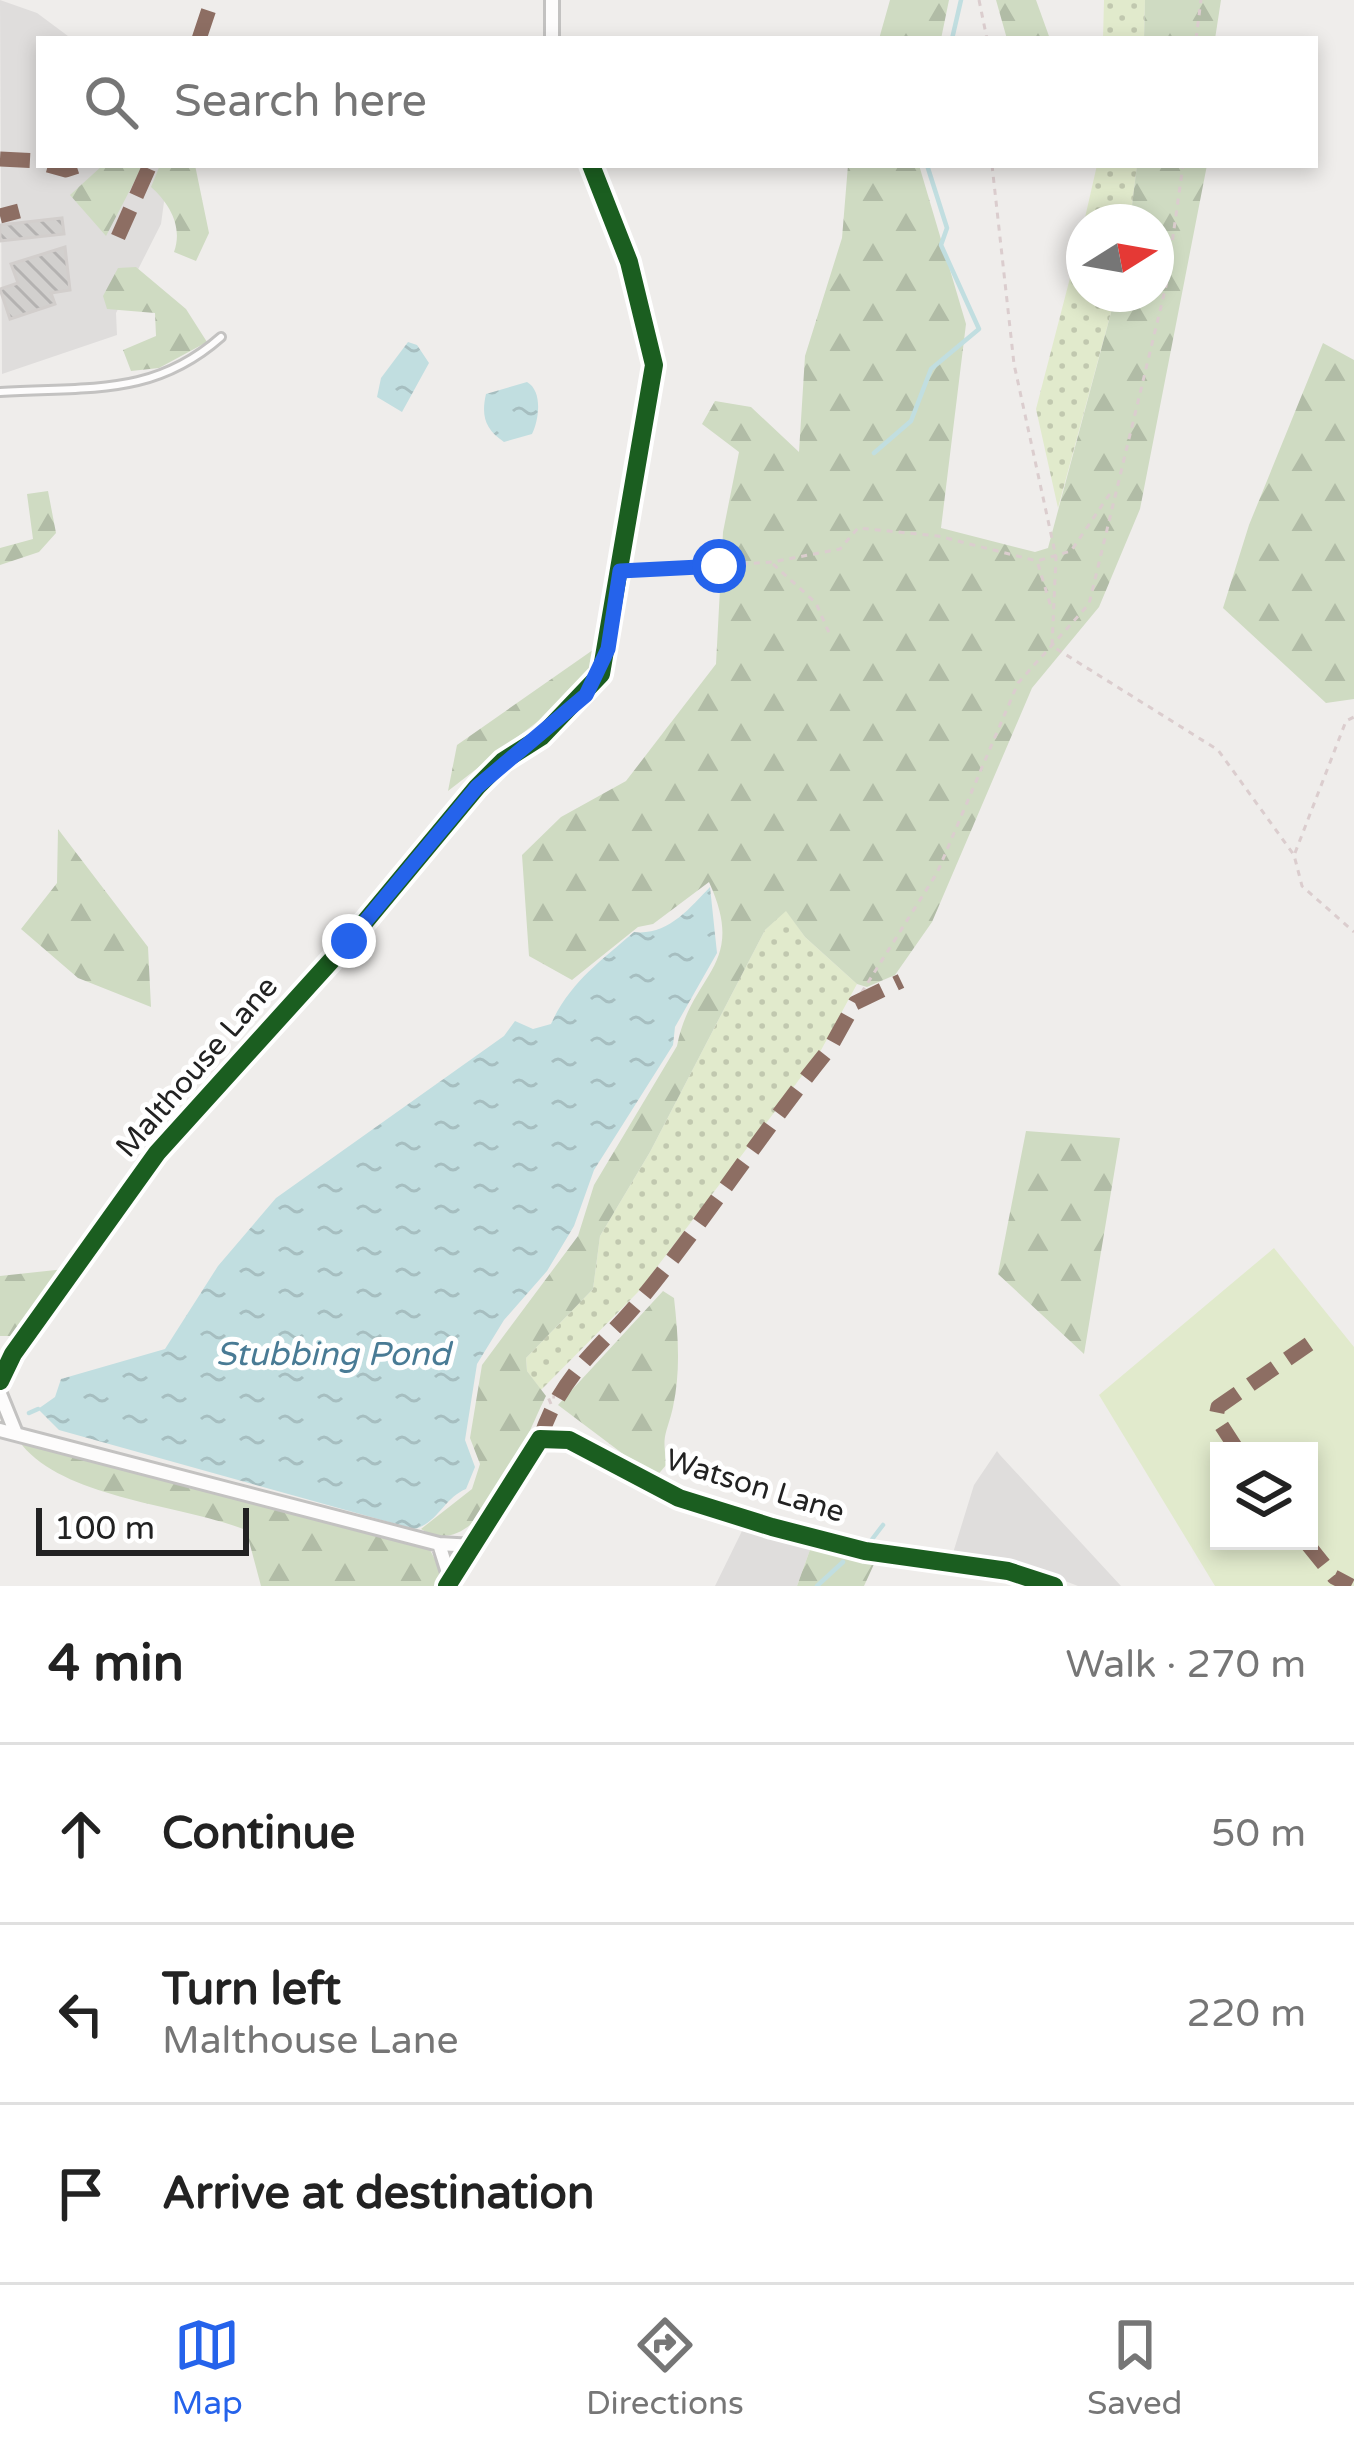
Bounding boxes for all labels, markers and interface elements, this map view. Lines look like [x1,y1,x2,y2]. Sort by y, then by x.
search box [36,36,1318,168]
icon: search [78,69,144,135]
text: Search here [174,75,427,129]
north arrow [1066,204,1174,312]
route start [692,539,746,593]
route end [322,914,376,968]
street label: Malthouse Lane [108,969,286,1165]
water label: Stubbing Pond [216,1335,454,1374]
street label: Watson Lane [661,1441,849,1531]
map controls [1210,1442,1318,1550]
button: layers [1210,1442,1318,1550]
scale bar [36,1502,249,1555]
text: 100 m [54,1509,155,1548]
text: 4 min [48,1633,184,1695]
text: Walk · 270 m [1065,1641,1306,1688]
icon: ahead [48,1801,114,1867]
text: Continue [162,1807,355,1861]
text: 50 m [1211,1810,1306,1857]
text: Turn left [162,1963,341,2017]
icon: left [48,1981,114,2047]
text: 220 m [1187,1990,1306,2037]
text: Malthouse Lane [162,2017,459,2064]
icon: arrive [48,2161,114,2227]
text: Arrive at destination [162,2167,594,2221]
tab: Map [172,2312,243,2423]
tab: Directions [586,2312,744,2423]
tab: Saved [1087,2312,1182,2423]

